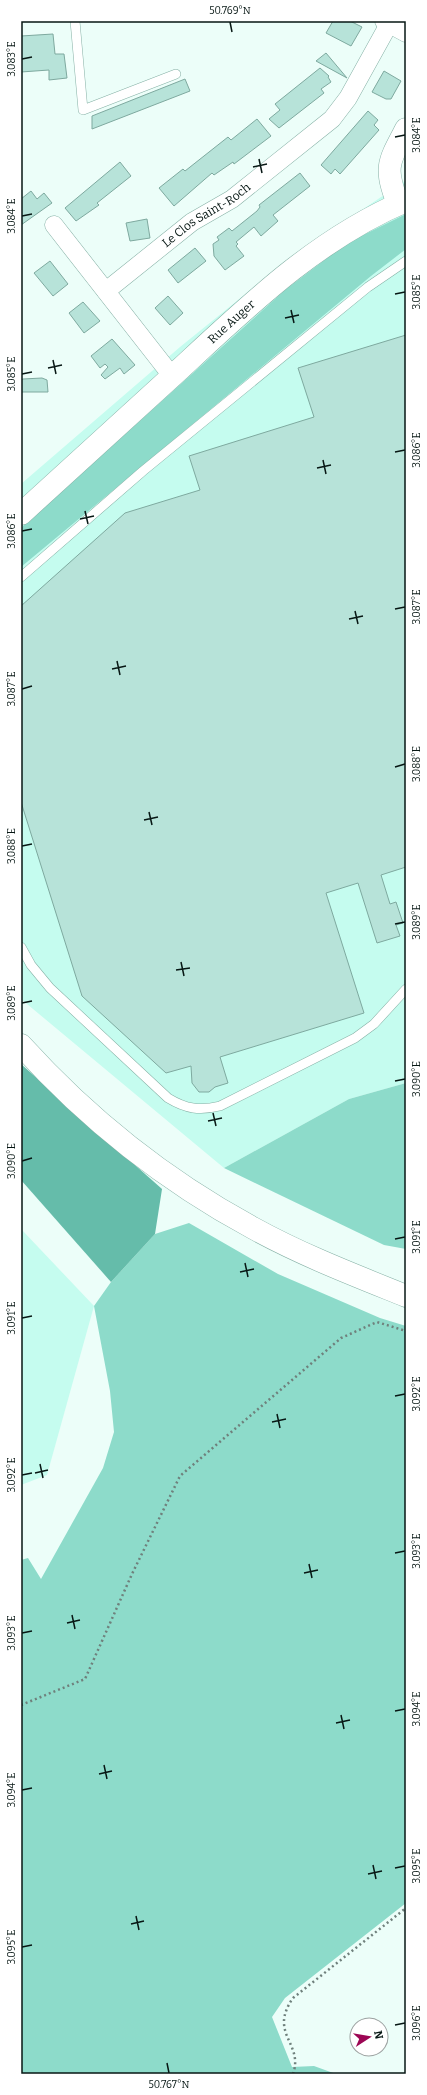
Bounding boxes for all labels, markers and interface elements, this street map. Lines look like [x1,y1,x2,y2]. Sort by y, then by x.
text: 50.769°N [209,5,251,17]
text: 3.083°E [6,41,18,77]
text: 3.084°E [411,117,423,153]
street label: Le Clos Saint-Roch [159,180,254,250]
text: 3.084°E [6,198,18,234]
text: 3.085°E [411,274,423,310]
street label: Rue Auger [205,297,258,346]
text: 3.085°E [6,356,18,392]
text: 3.086°E [411,432,423,468]
text: 3.086°E [6,513,18,549]
text: 3.087°E [411,589,423,625]
text: 3.087°E [6,671,18,707]
text: 3.088°E [411,746,423,782]
text: 3.088°E [6,828,18,864]
text: 3.089°E [411,904,423,940]
text: 3.089°E [6,985,18,1021]
text: 3.090°E [411,1061,423,1097]
text: 3.090°E [6,1143,18,1179]
text: 3.091°E [411,1220,423,1254]
text: 3.091°E [6,1301,18,1335]
text: 3.092°E [411,1376,423,1412]
text: 3.092°E [6,1457,18,1493]
text: 3.093°E [411,1533,423,1569]
text: 3.093°E [6,1615,18,1651]
text: 3.094°E [411,1691,423,1727]
text: 3.094°E [6,1772,18,1808]
text: 3.095°E [411,1849,423,1883]
text: 3.095°E [6,1930,18,1964]
text: 3.096°E [411,2005,423,2041]
north arrow [349,2017,389,2057]
text: N [371,2030,386,2041]
text: 50.767°N [148,2079,190,2091]

